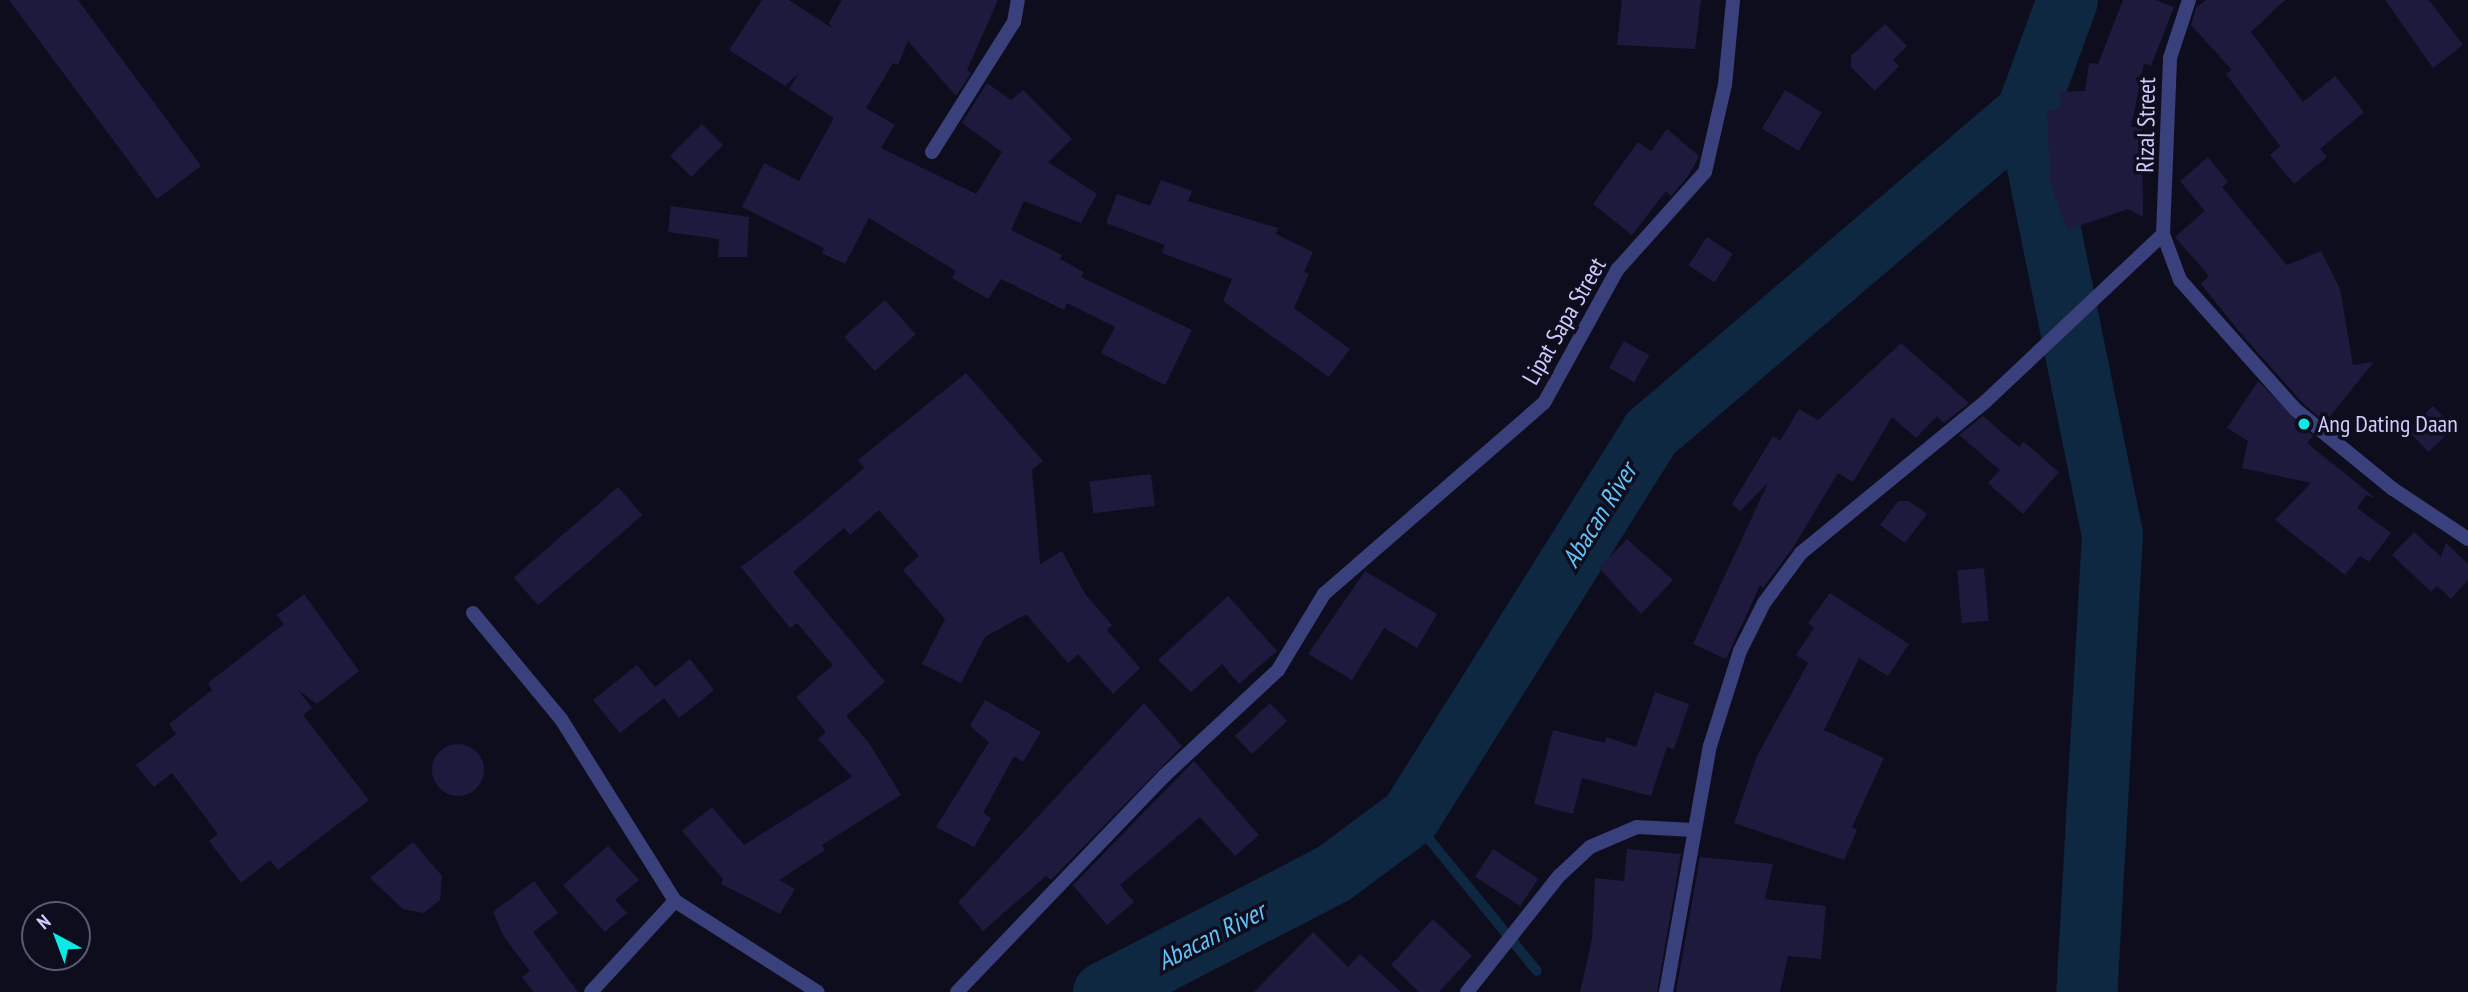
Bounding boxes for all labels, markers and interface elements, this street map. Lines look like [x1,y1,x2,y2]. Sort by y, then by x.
street label: Rizal Street [2131,77,2161,173]
street label: Lipat Sapa Street [1516,252,1612,390]
place label: Ang Dating Daan [2318,410,2458,438]
marker: Ang Dating Daan [2296,416,2312,432]
water label: Abacan River [1555,457,1643,573]
water label: Abacan River [1152,896,1270,976]
north arrow [21,901,91,971]
text: N [32,909,55,934]

